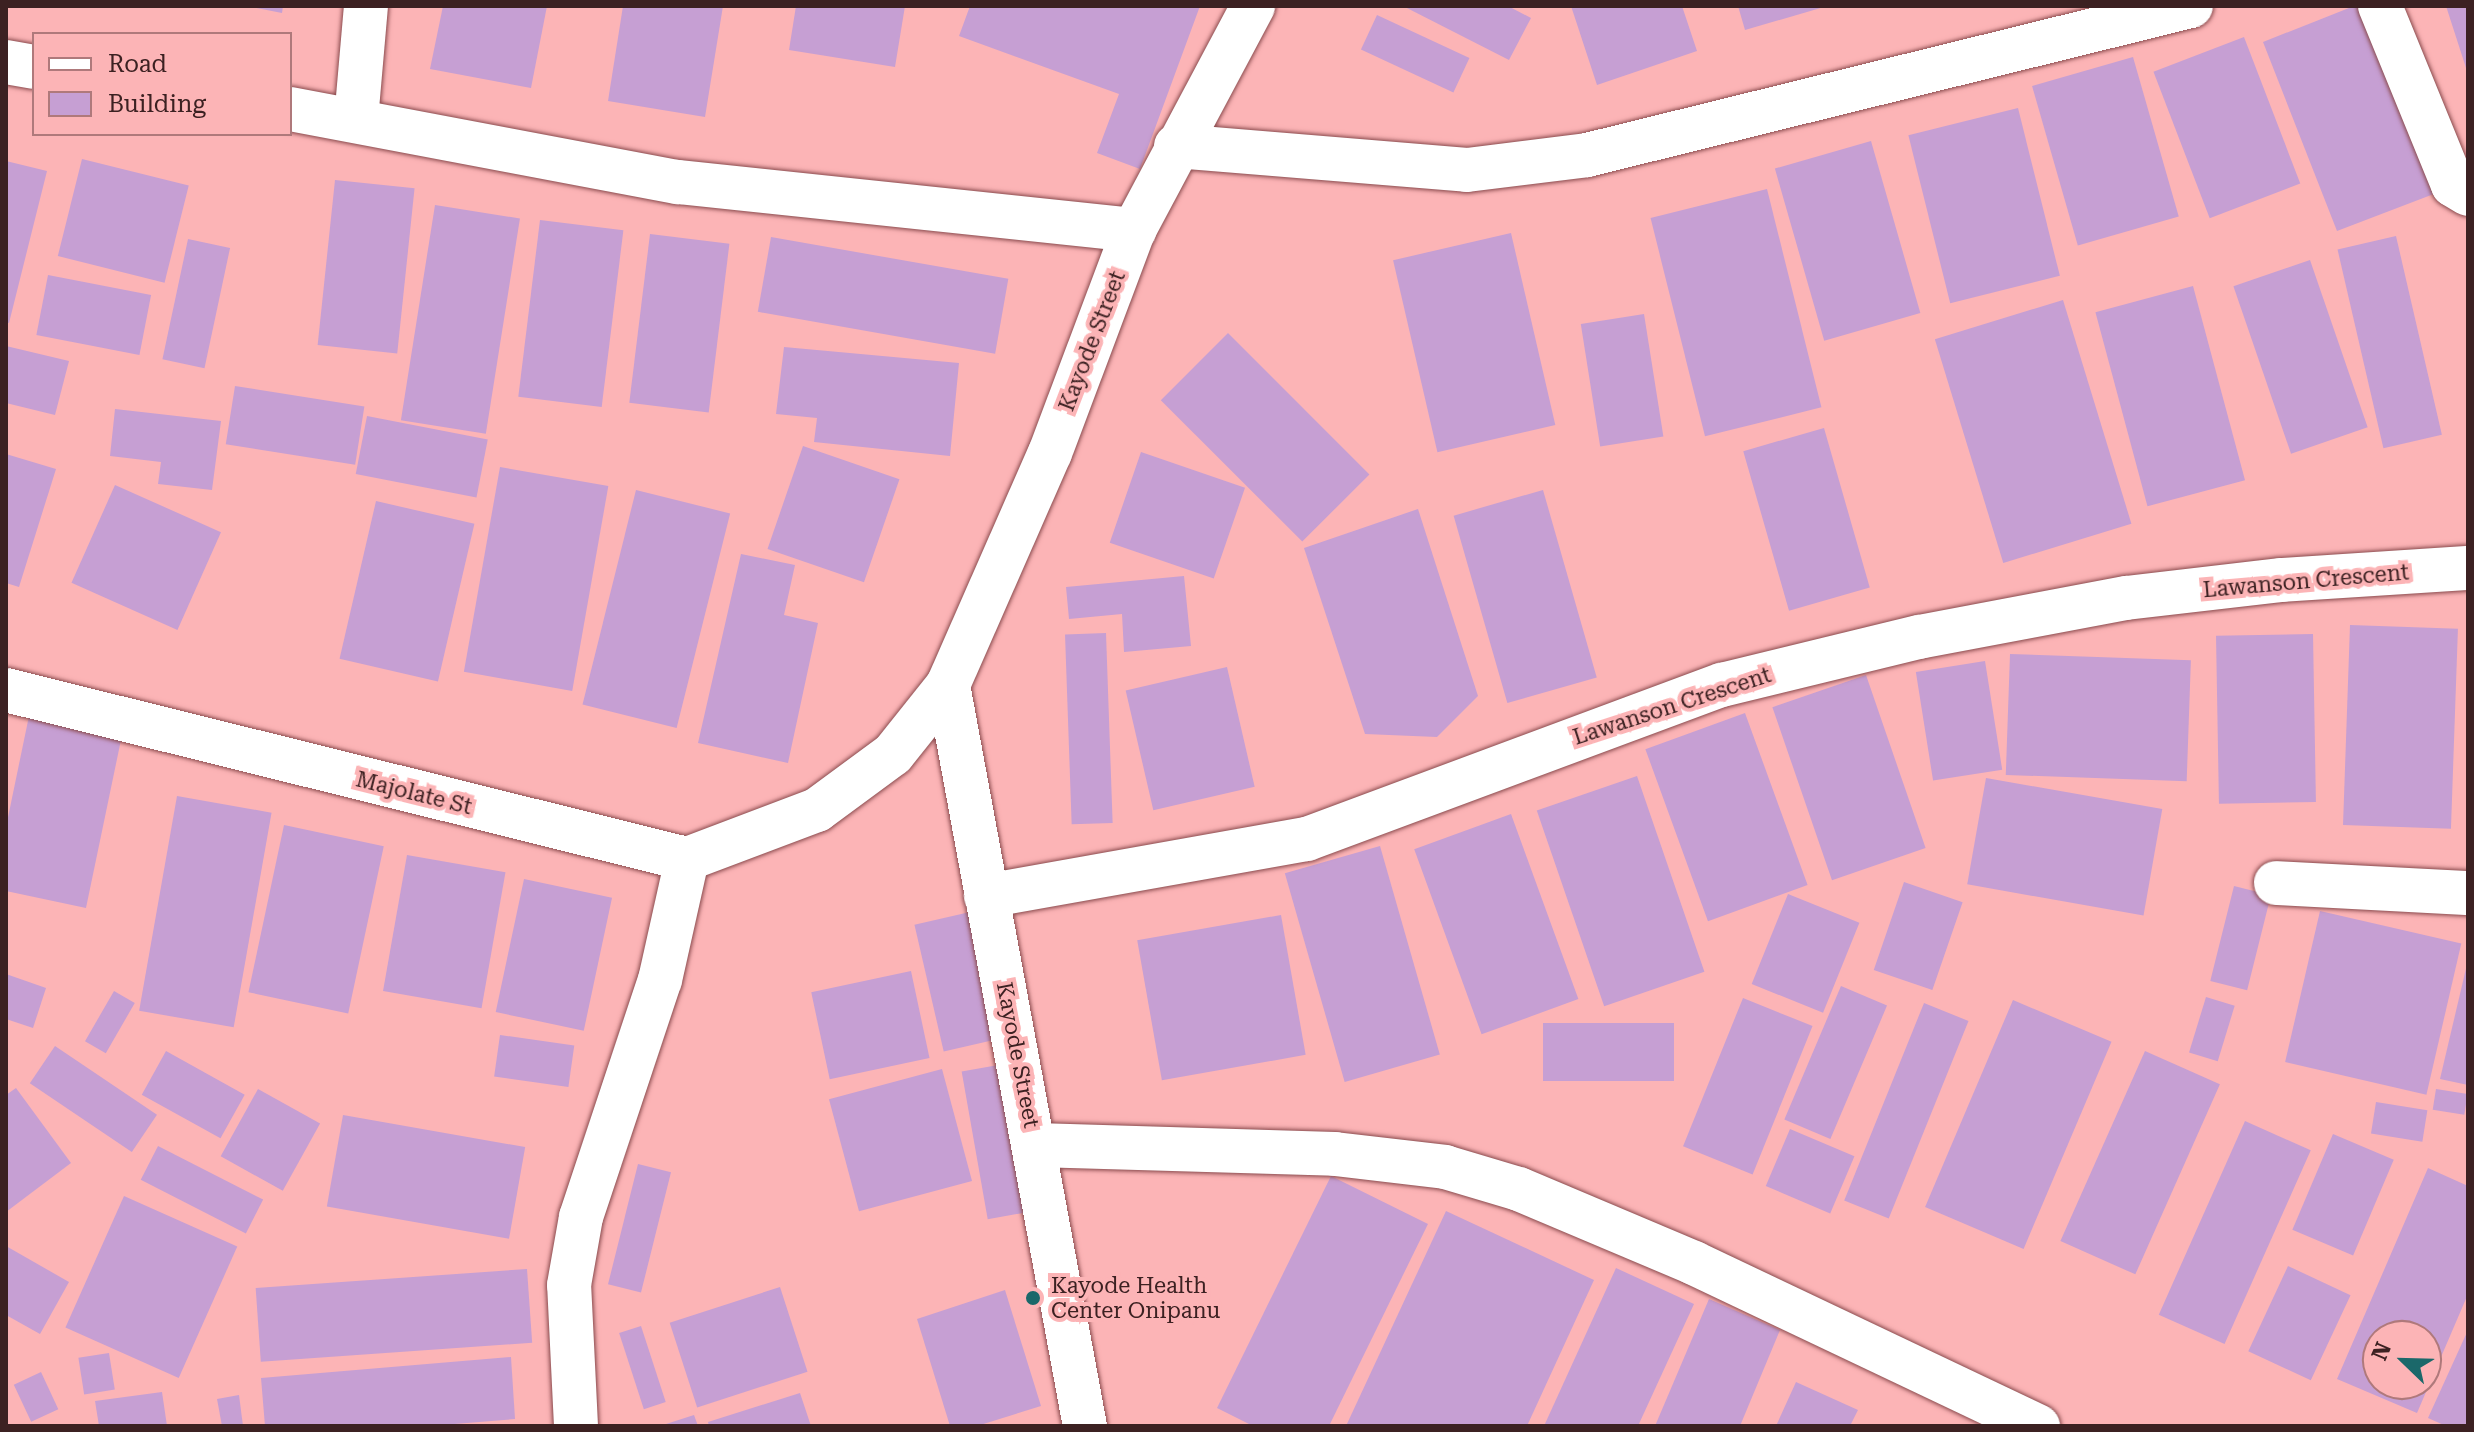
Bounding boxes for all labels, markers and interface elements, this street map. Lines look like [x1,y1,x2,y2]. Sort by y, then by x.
legend [32,32,292,136]
text: Road [108,50,167,78]
text: Building [108,90,206,118]
street label: Kayode Street [1053,267,1131,415]
street label: Lawanson Crescent [2202,559,2410,603]
street label: Lawanson Crescent [1570,661,1774,751]
street label: Majolate St [353,766,475,820]
street label: Kayode Street [991,980,1045,1130]
place label: Kayode Health Center Onipanu [1051,1272,1220,1324]
marker: Kayode Health Center Onipanu [1022,1287,1044,1309]
north arrow [2362,1320,2442,1400]
text: N [2366,1339,2396,1364]

